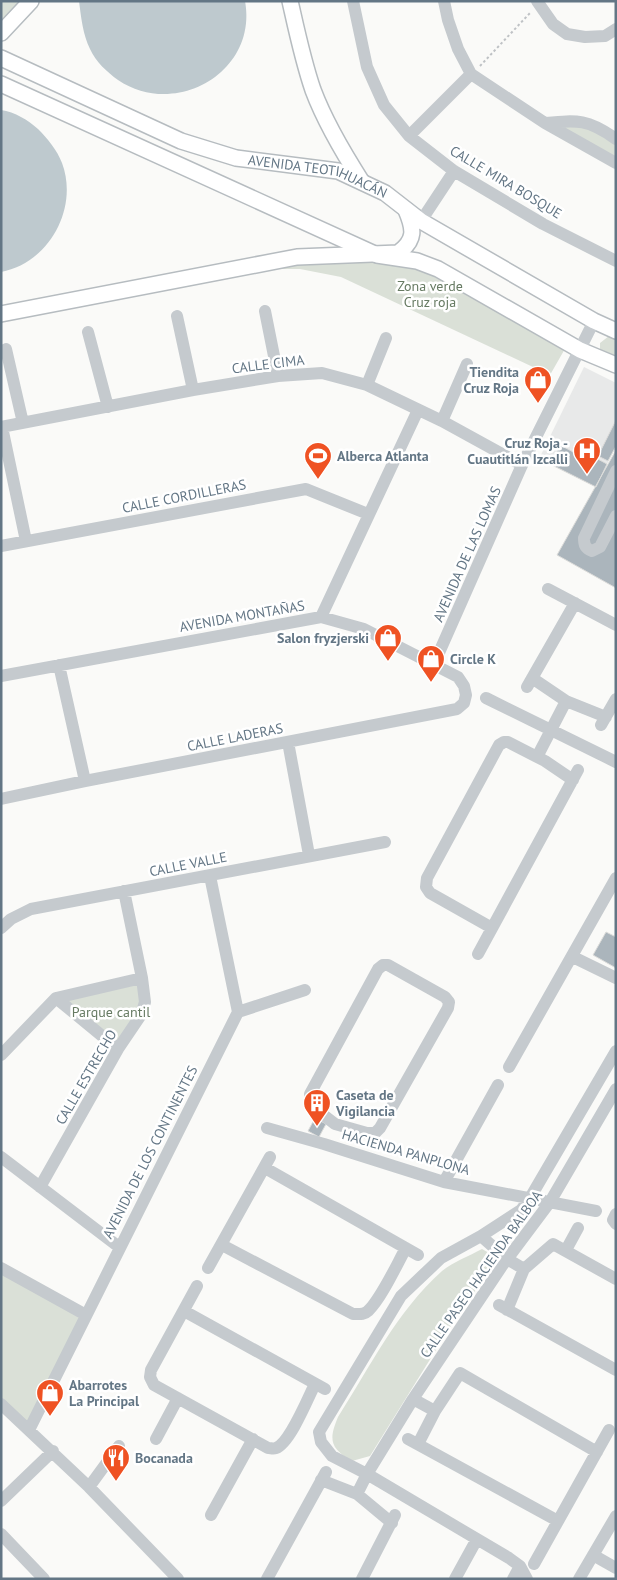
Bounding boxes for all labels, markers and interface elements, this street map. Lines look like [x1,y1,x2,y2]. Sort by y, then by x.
street label: CALLE MIRA BOSQUE [447,141,565,223]
street label: AVENIDA TEOTIHUACÁN [247,151,390,202]
park label: Zona verde Cruz roja [397,277,463,311]
street label: CALLE CIMA [231,351,306,377]
place label: Tiendita Cruz Roja [463,363,519,397]
shop icon: Tiendita Cruz Roja [523,365,553,404]
place label: Cruz Roja - Cuautitlán Izcalli [467,434,568,468]
hospital icon: Cruz Roja - Cuautitlán Izcalli [572,436,602,475]
sports icon: Alberca Atlanta [303,441,333,480]
place label: Alberca Atlanta [337,447,429,465]
street label: CALLE CORDILLERAS [121,475,247,517]
street label: AVENIDA DE LAS LOMAS [429,483,505,625]
street label: AVENIDA MONTAÑAS [178,596,306,636]
shop icon: Salon fryzjerski [373,623,403,662]
place label: Salon fryzjerski [277,629,369,647]
shop icon: Circle K [416,644,446,683]
place label: Circle K [450,650,496,668]
street label: CALLE LADERAS [186,719,284,755]
street label: CALLE VALLE [148,848,228,880]
park label: Parque cantil [72,1003,150,1021]
street label: CALLE ESTRECHO [51,1026,121,1128]
street label: AVENIDA DE LOS CONTINENTES [98,1063,202,1241]
place label: Caseta de Vigilancia [335,1086,395,1120]
building icon: Caseta de Vigilancia [302,1088,332,1127]
street label: HACIENDA PANPLONA [340,1125,473,1179]
street label: CALLE PASEO HACIENDA BALBOA [416,1186,546,1361]
place label: Abarrotes La Principal [69,1376,140,1410]
shop icon: Abarrotes La Principal [35,1378,65,1417]
restaurant icon: Bocanada [101,1443,131,1482]
place label: Bocanada [135,1449,193,1467]

